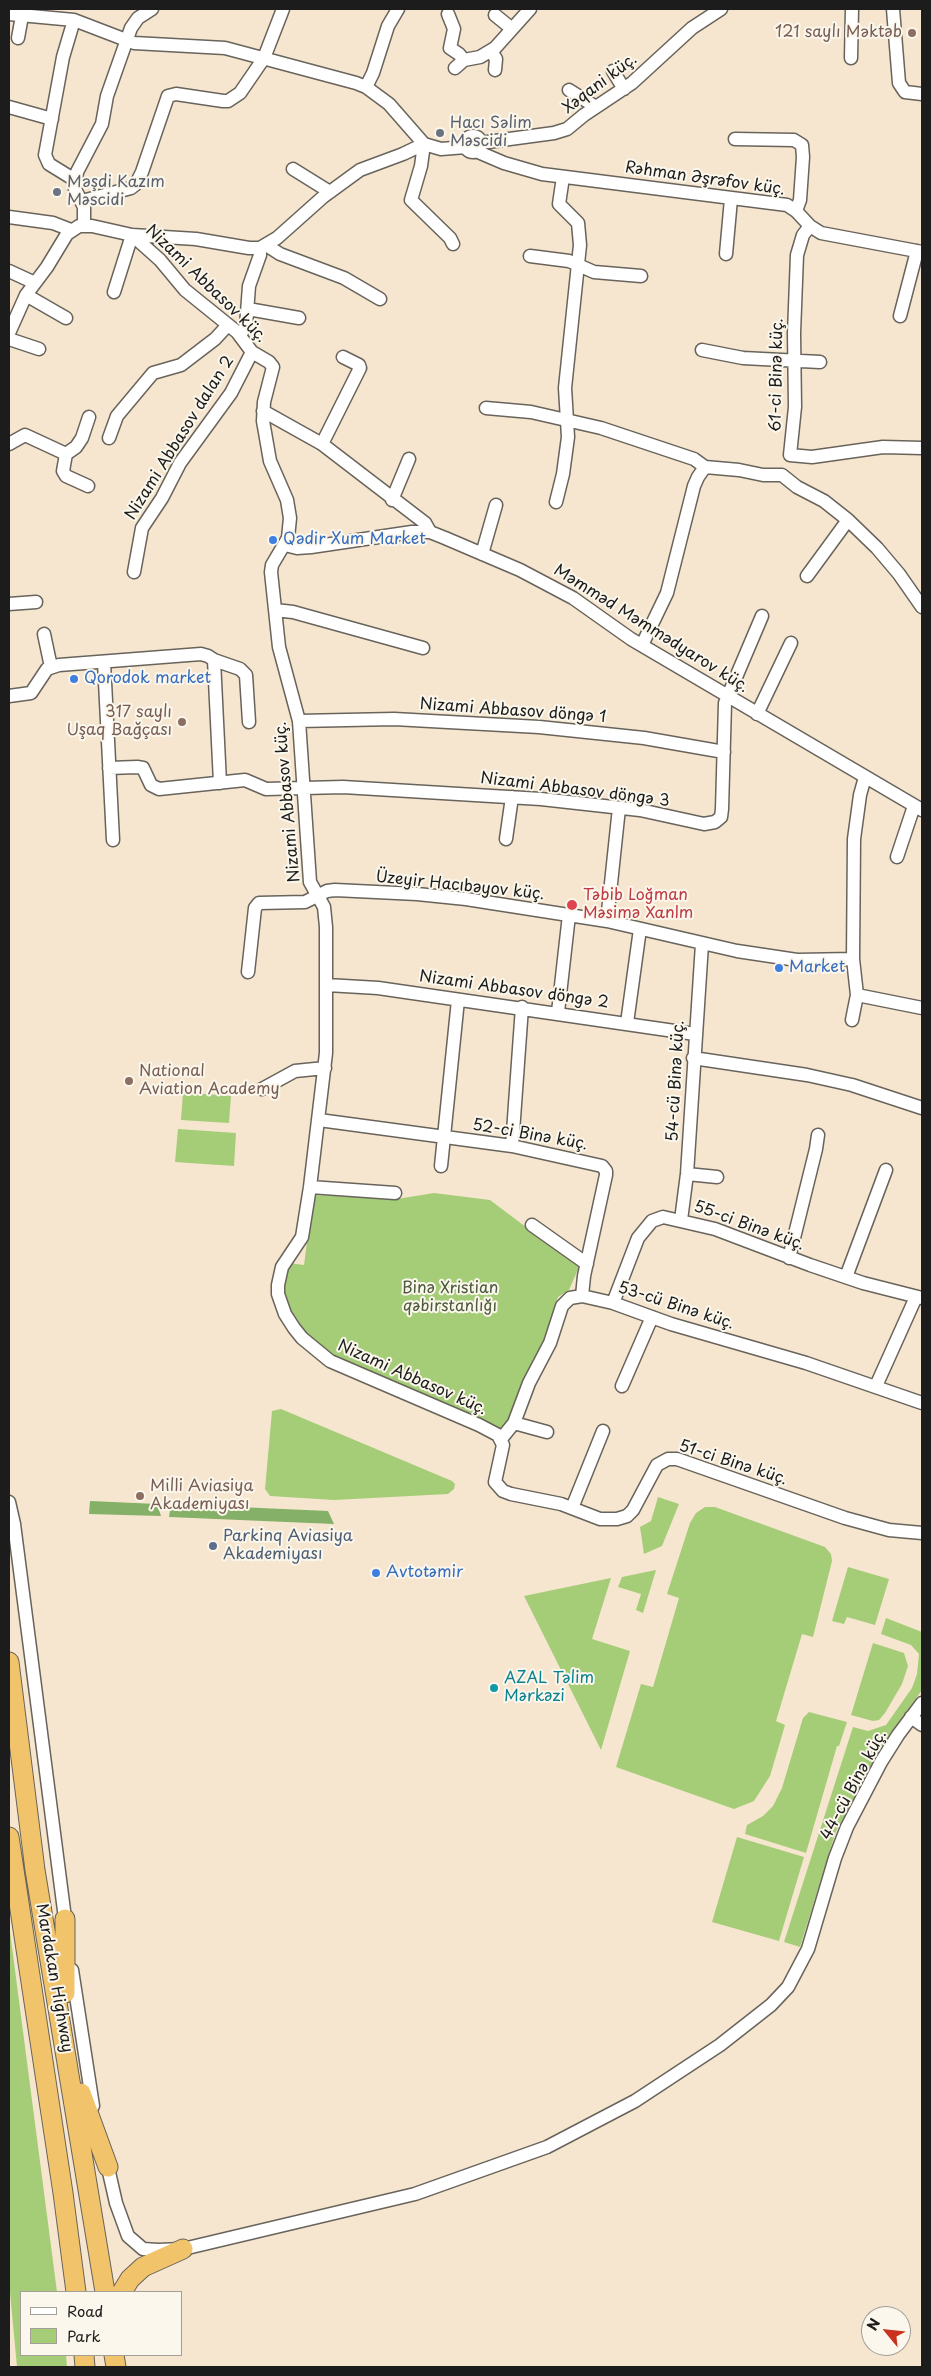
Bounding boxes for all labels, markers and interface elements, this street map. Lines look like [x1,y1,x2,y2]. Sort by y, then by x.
place label: 121 saylı Məktəb [775,23,902,43]
marker: 121 saylı Məktəb [906,27,918,39]
street label: Xəqani küç. [559,50,641,118]
place label: Hacı Səlim Məscidi [450,114,532,152]
marker: Hacı Səlim Məscidi [434,127,446,139]
street label: Rəhman Əşrəfov küç. [624,158,786,200]
place label: Məşdi Kazım Məscidi [67,173,165,211]
marker: Məşdi Kazım Məscidi [51,186,63,198]
street label: Nizami Abbasov küç. [141,221,271,347]
street label: 61-ci Binə küç. [766,318,788,432]
street label: Nizami Abbasov dalan 2 [122,352,238,524]
place label: Qədir Xum Market [283,530,426,550]
marker: Qədir Xum Market [267,534,279,546]
street label: Məmməd Məmmədyarov küç. [550,561,752,697]
place label: Qorodok market [84,669,211,689]
marker: Qorodok market [68,673,80,685]
street label: Nizami Abbasov döngə 1 [419,695,607,727]
place label: 317 saylı Uşaq Bağçası [66,703,172,741]
marker: 317 saylı Uşaq Bağçası [176,716,188,728]
street label: Nizami Abbasov küç. [271,721,305,883]
street label: Nizami Abbasov döngə 3 [479,769,671,811]
street label: Üzeyir Hacıbəyov küç. [375,868,545,904]
place label: Təbib Loğman Məsimə Xanlm [583,886,693,924]
marker: Təbib Loğman Məsimə Xanlm [565,898,579,912]
place label: Market [789,958,845,978]
marker: Market [773,962,785,974]
street label: Nizami Abbasov döngə 2 [418,967,610,1013]
street label: 54-cü Binə küç. [663,1020,689,1142]
place label: National Aviation Academy [139,1062,280,1100]
marker: National Aviation Academy [123,1075,135,1087]
street label: 52-ci Binə küç. [471,1115,589,1155]
street label: 55-ci Binə küç. [691,1197,807,1255]
street label: 53-cü Binə küç. [615,1278,737,1334]
park label: Binə Xristian qəbirstanlığı [402,1279,498,1317]
street label: Nizami Abbasov küç. [335,1336,489,1420]
street label: 51-ci Binə küç. [676,1436,790,1490]
place label: Milli Aviasiya Akademiyası [150,1477,254,1515]
marker: Milli Aviasiya Akademiyası [134,1490,146,1502]
place label: Parkinq Aviasiya Akademiyası [223,1527,353,1565]
marker: Parkinq Aviasiya Akademiyası [207,1540,219,1552]
place label: Avtotəmir [386,1563,463,1583]
marker: Avtotəmir [370,1567,382,1579]
place label: AZAL Təlim Mərkəzi [504,1669,594,1707]
marker: AZAL Təlim Mərkəzi [488,1682,500,1694]
street label: 44-cü Binə küç. [817,1727,891,1843]
street label: Mardakan Highway [31,1902,77,2054]
legend [20,2291,182,2356]
text: Road [67,2299,103,2322]
north arrow [861,2306,911,2356]
text: N [861,2314,885,2334]
text: Park [67,2324,101,2347]

